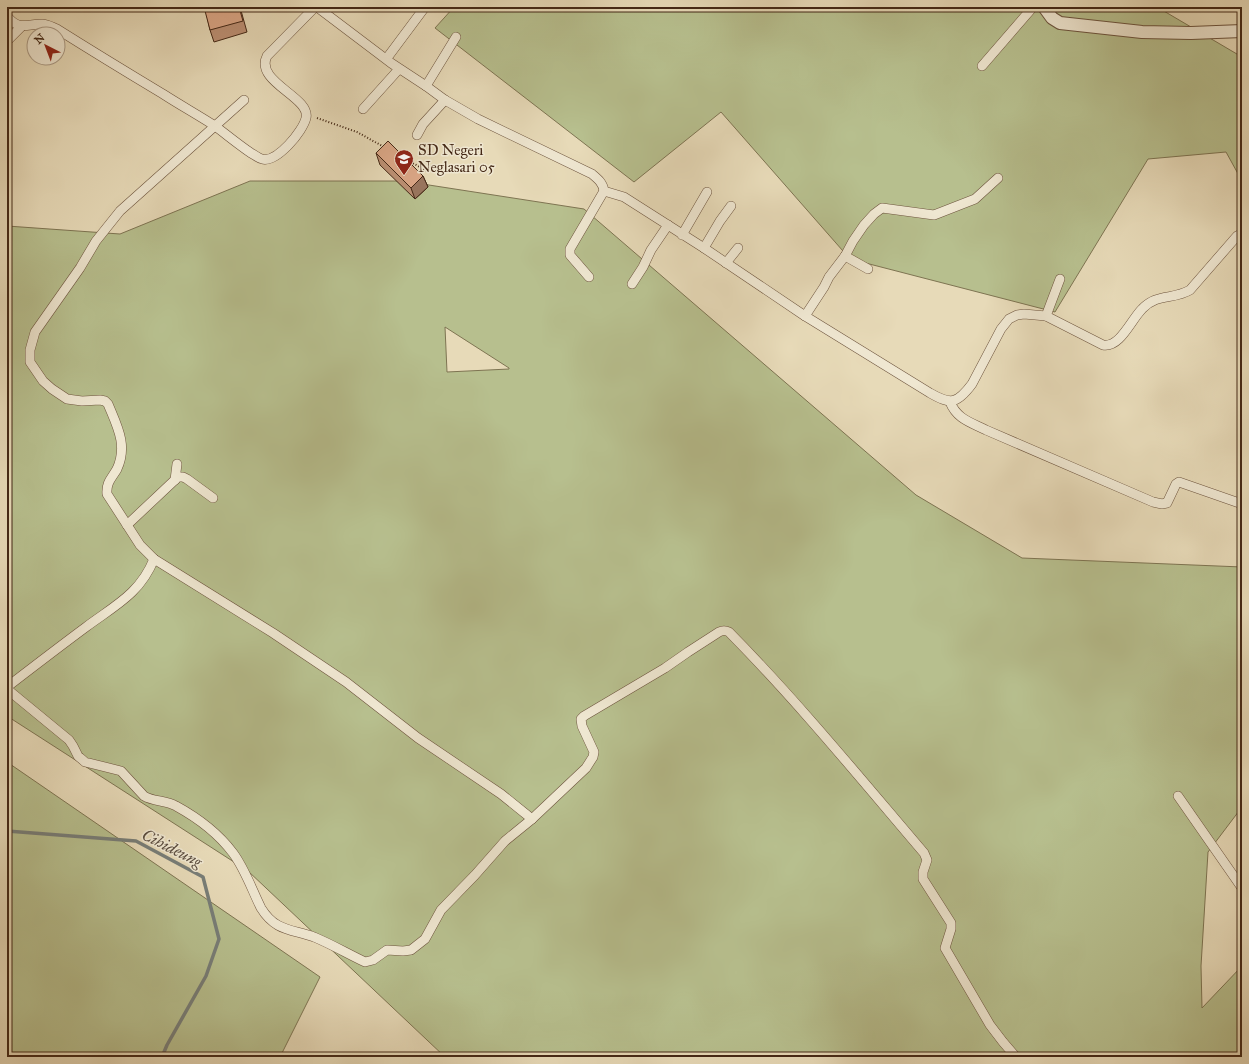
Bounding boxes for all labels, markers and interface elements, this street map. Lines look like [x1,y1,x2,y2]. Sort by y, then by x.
north arrow [26,26,66,66]
text: N [32,31,48,47]
place label: SD Negeri Neglasari 05 [418,141,495,176]
school or university icon: SD Negeri Neglasari 05 [393,148,415,176]
water label: Cihideung [139,825,206,872]

